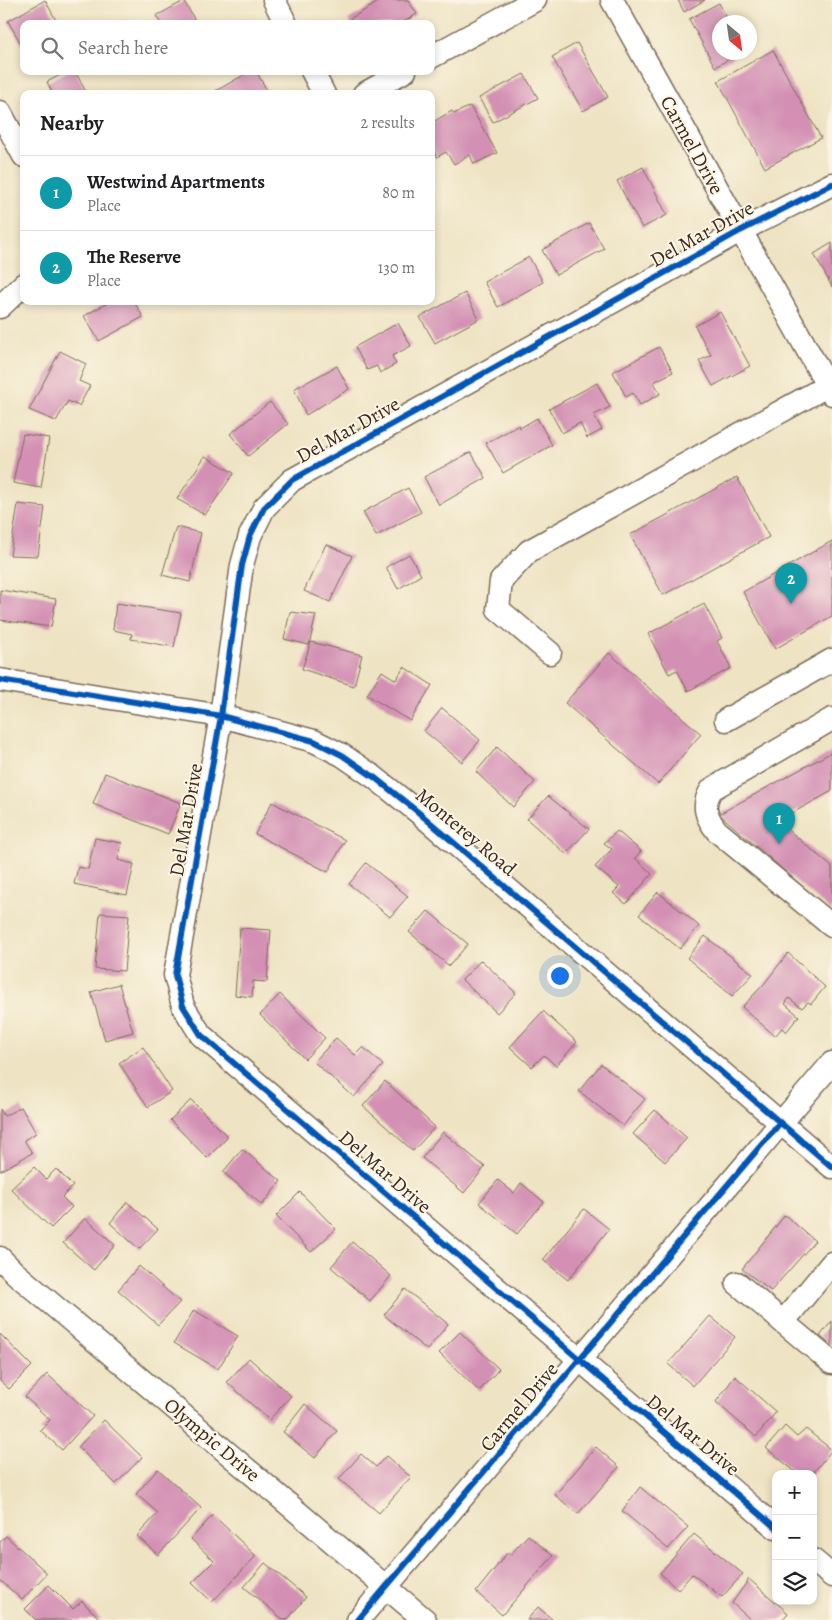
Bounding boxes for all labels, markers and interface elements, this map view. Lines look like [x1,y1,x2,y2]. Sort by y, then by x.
north arrow [712,15,757,60]
search box [20,20,435,75]
icon: search [38,34,66,62]
text: Search here [78,35,168,61]
street label: Carmel Drive [654,91,730,199]
text: Nearby [40,109,103,137]
text: 2 results [360,112,415,134]
text: Westwind Apartments [87,169,265,195]
text: 1 [53,182,59,204]
text: 80 m [382,182,415,204]
street label: Del Mar Drive [645,194,759,274]
text: Place [87,195,121,217]
text: The Reserve [87,244,181,270]
text: 2 [52,257,60,279]
text: 130 m [378,257,415,279]
text: Place [87,270,121,292]
street label: Del Mar Drive [291,390,405,470]
pin: 2 [775,563,807,604]
street label: Del Mar Drive [163,761,209,879]
street label: Monterey Road [410,782,522,882]
pin: 1 [763,803,795,844]
your location [547,963,573,989]
street label: Del Mar Drive [333,1124,437,1220]
street label: Carmel Drive [474,1357,564,1457]
street label: Del Mar Drive [640,1388,746,1482]
street label: Olympic Drive [158,1392,266,1488]
map controls [772,1470,817,1605]
button: + [772,1470,817,1515]
button: − [772,1515,817,1560]
button: layers [772,1560,817,1605]

